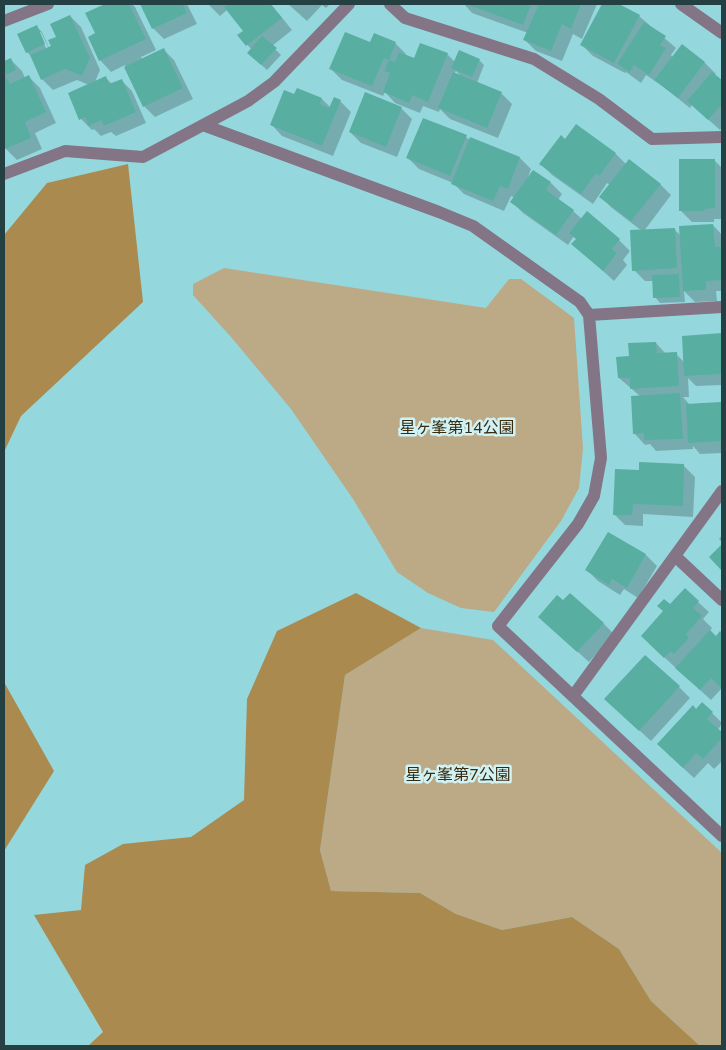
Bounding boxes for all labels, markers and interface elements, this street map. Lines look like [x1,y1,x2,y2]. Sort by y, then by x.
park label: 星ヶ峯第14公園 [399,419,515,439]
park label: 星ヶ峯第7公園 [405,766,511,786]

